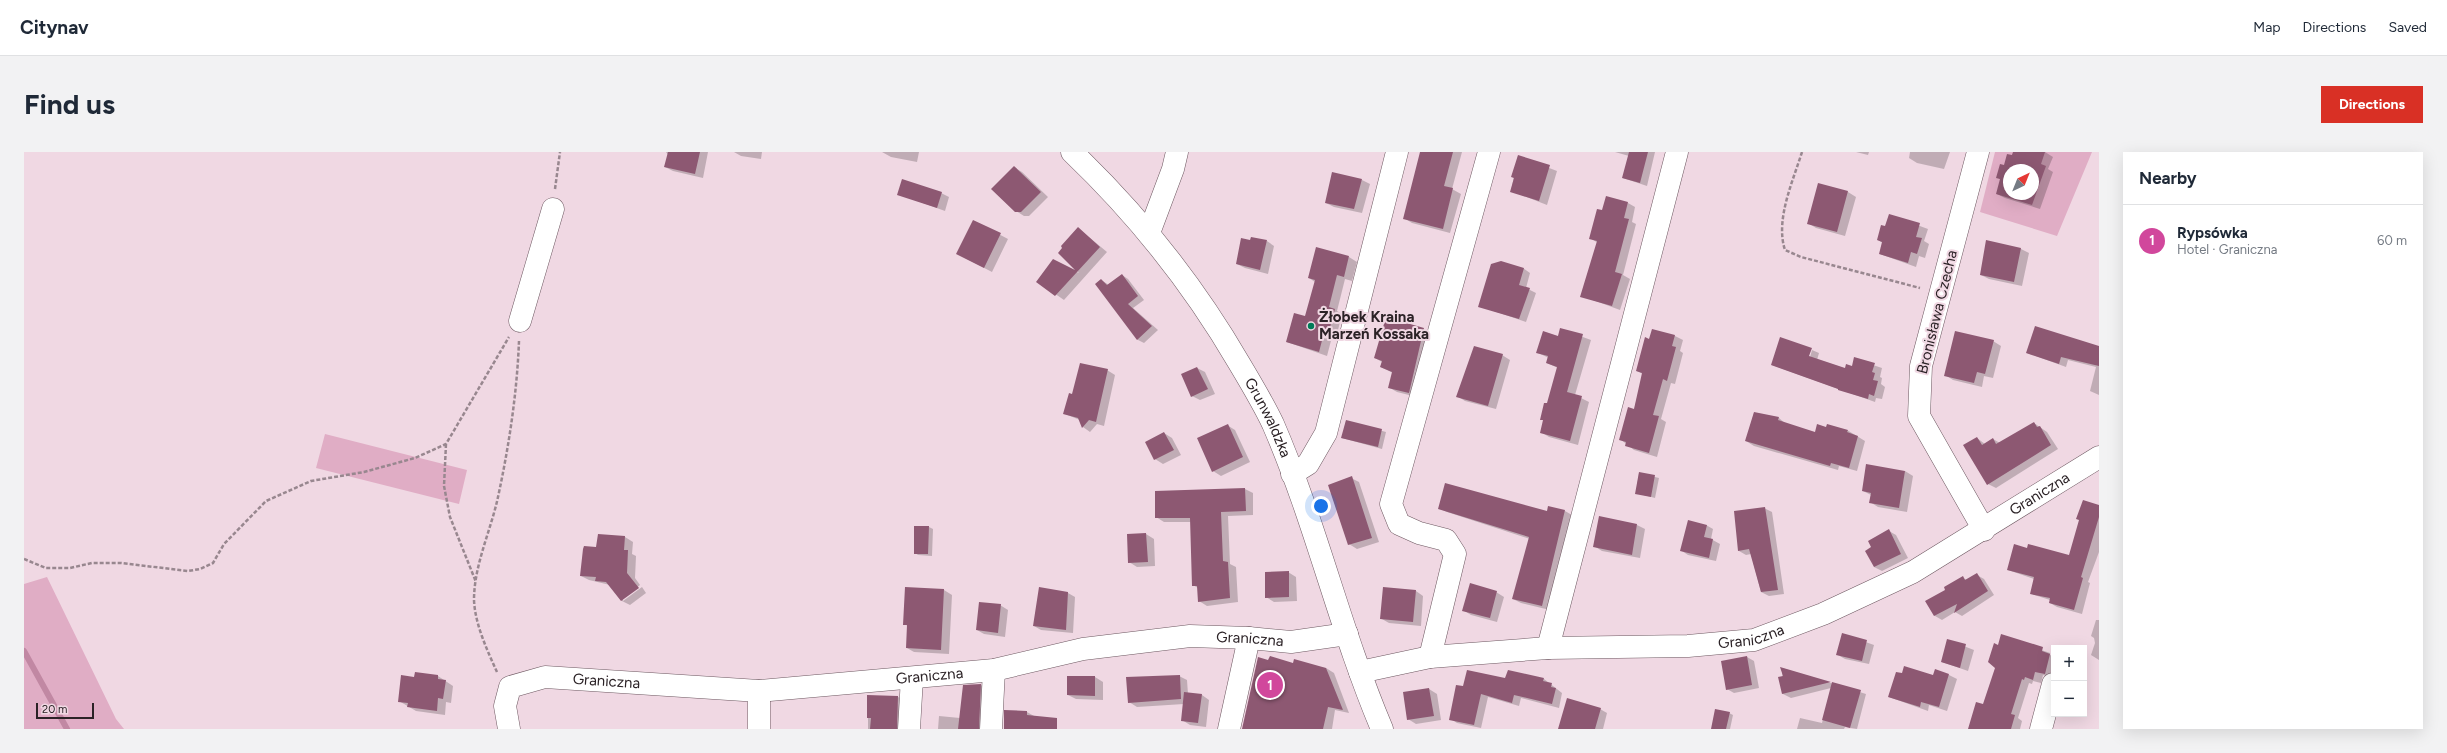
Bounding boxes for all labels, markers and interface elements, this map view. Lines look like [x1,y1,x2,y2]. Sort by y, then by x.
text: Citynav [20,16,89,39]
text: Map [2253,19,2281,36]
text: Directions [2303,19,2366,36]
text: Saved [2388,19,2427,36]
button: Directions [2321,86,2423,123]
text: Find us [24,87,115,121]
north arrow [2003,164,2039,200]
text: Nearby [2139,168,2197,188]
text: Rypsówka [2177,224,2248,242]
text: 1 [2149,233,2155,248]
text: 60 m [2377,233,2407,248]
text: Hotel · Graniczna [2177,242,2277,257]
street label: Bronisława Czecha [1913,248,1961,376]
place label: Żłobek Kraina Marzeń Kossaka [1319,307,1429,343]
marker: Żłobek Kraina Marzeń Kossaka [1306,321,1316,331]
street label: Grunwaldzka [1241,375,1295,460]
street label: Graniczna [2006,468,2073,519]
your location [1311,496,1331,516]
street label: Graniczna [1717,620,1787,652]
street label: Graniczna [1216,628,1284,650]
map controls [2051,645,2087,717]
button: + [2051,645,2087,681]
street label: Graniczna [895,664,964,688]
street label: Graniczna [572,670,641,692]
pin: 1 [1257,670,1283,700]
button: − [2051,681,2087,717]
scale bar [36,701,94,720]
text: 20 m [42,703,67,716]

